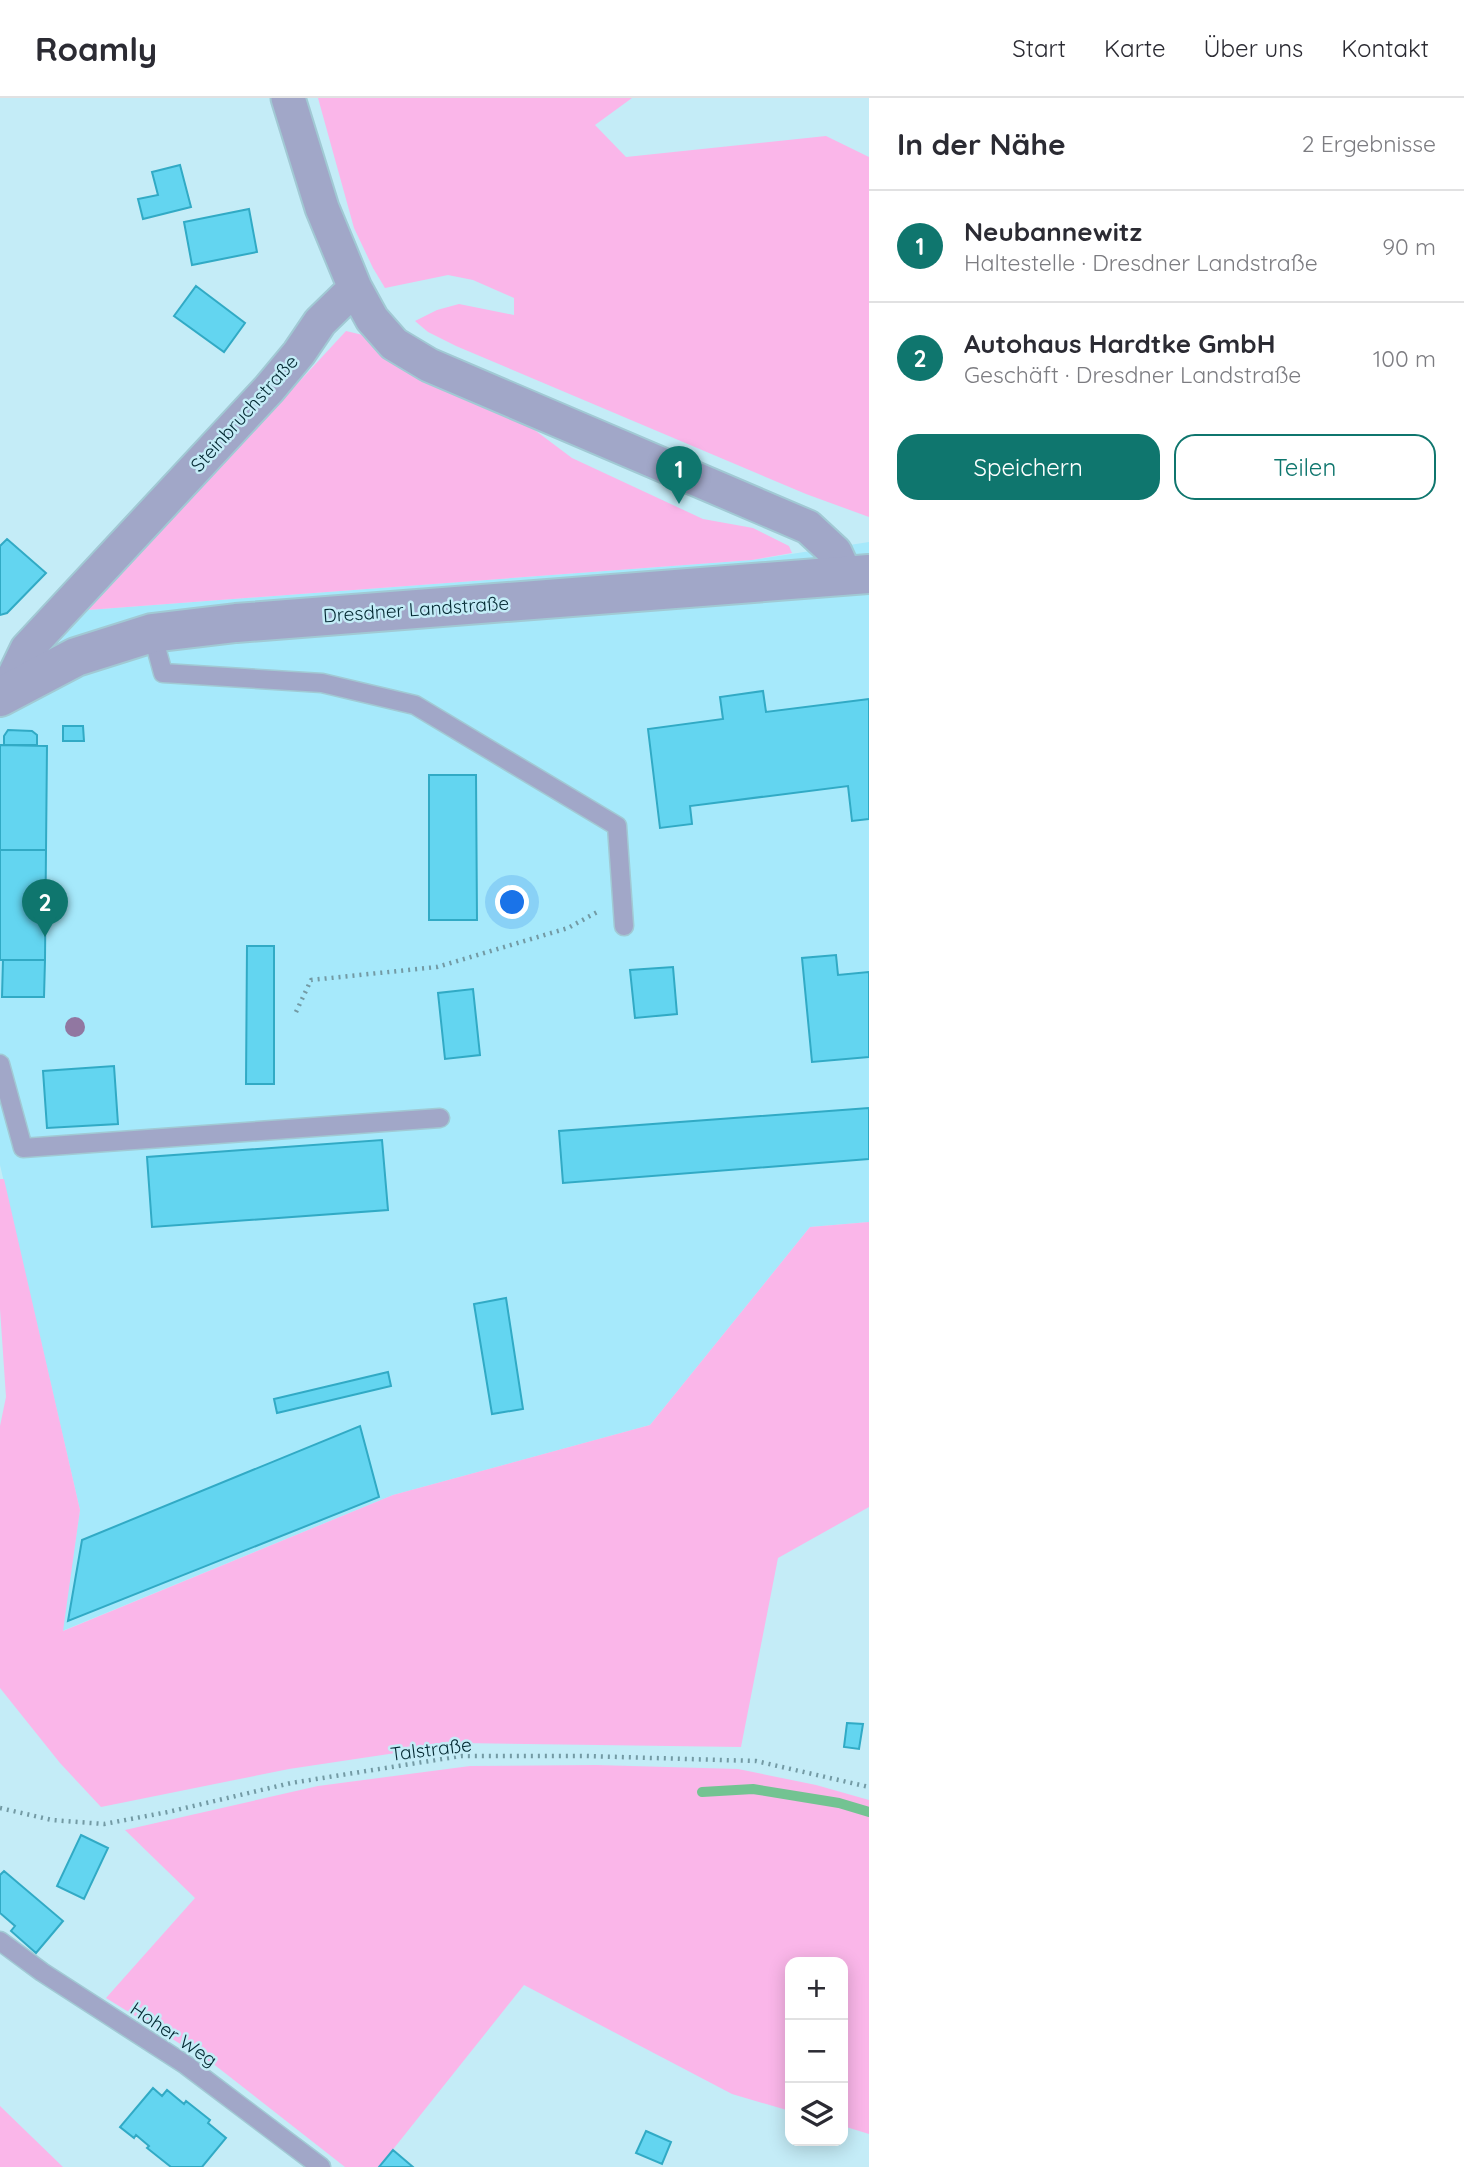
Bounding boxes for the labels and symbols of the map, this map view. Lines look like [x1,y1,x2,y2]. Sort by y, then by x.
street label: Steinbruchstraße [185,349,303,477]
pin: 1 [656,446,702,504]
street label: Dresdner Landstraße [322,591,510,627]
pin: 2 [22,879,68,937]
your location [495,885,529,919]
street label: Talstraße [389,1732,473,1766]
street label: Hoher Weg [126,1996,222,2072]

